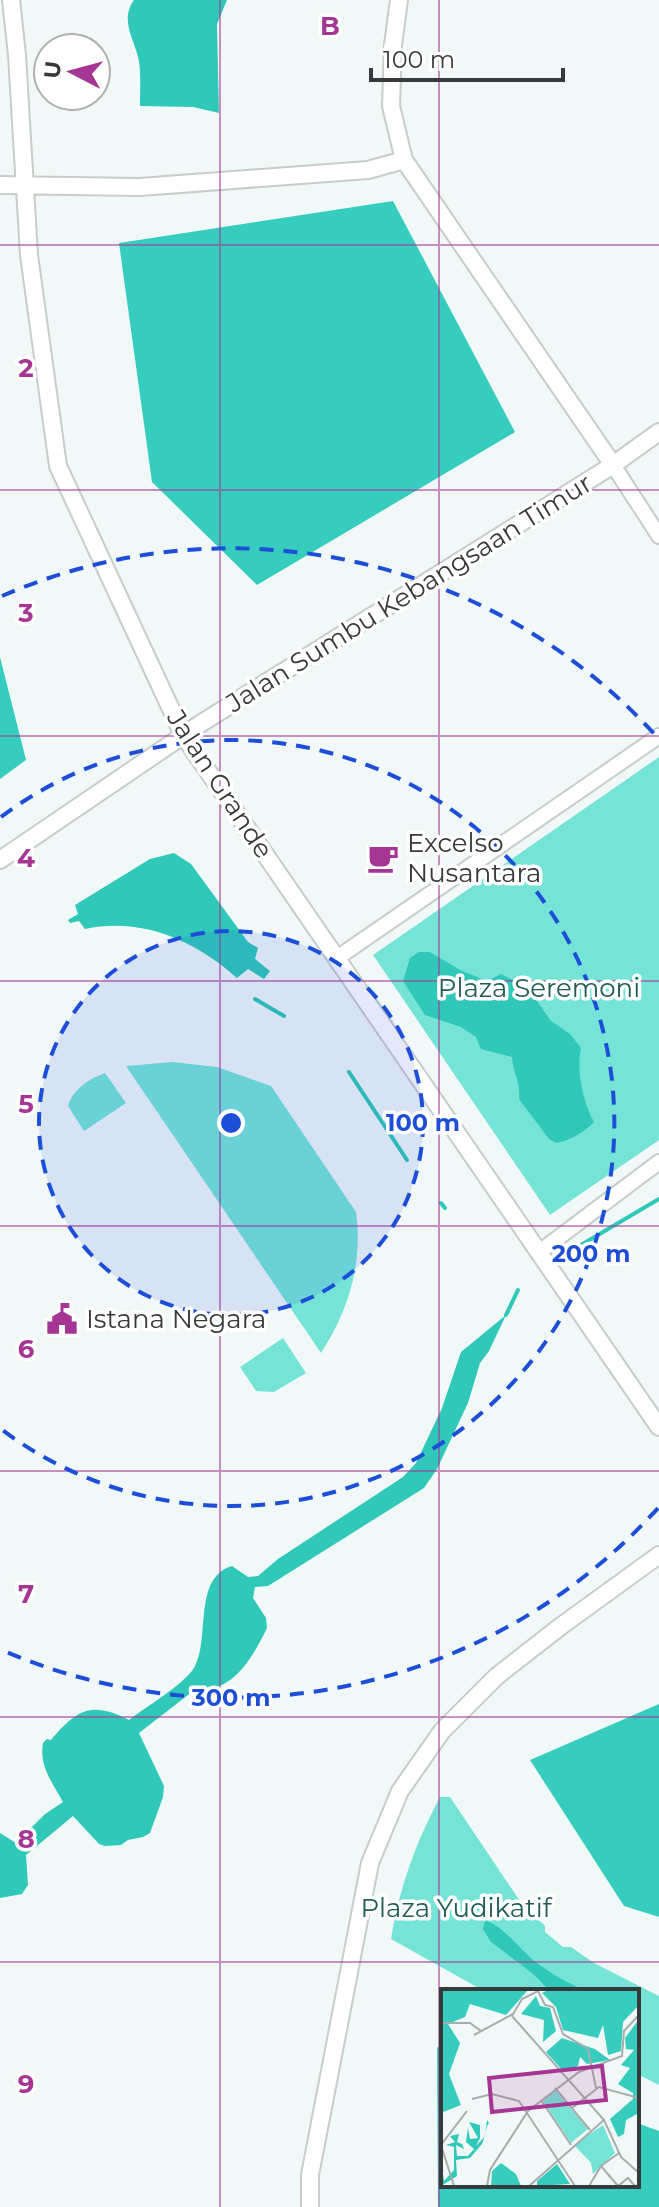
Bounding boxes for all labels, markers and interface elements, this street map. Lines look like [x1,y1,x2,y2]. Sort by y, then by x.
text: B [320,10,340,42]
north arrow [32,32,112,112]
scale bar [371,32,563,82]
text: 100 m [383,45,455,74]
text: U [38,60,67,80]
text: 2 [18,352,34,384]
street label: Jalan Sumbu Kebangsaan Timur [219,467,598,720]
text: 3 [17,597,34,629]
street label: Jalan Grande [160,703,280,864]
place label: Excelso Nusantara [407,827,541,889]
cafe icon: Excelso Nusantara [366,841,400,875]
text: 4 [17,842,35,874]
park label: Plaza Seremoni [438,972,640,1004]
text: 5 [18,1088,34,1120]
text: 100 m [386,1108,460,1137]
centre of rings [217,1109,245,1137]
text: 200 m [552,1239,630,1268]
public building icon: Istana Negara [45,1302,79,1336]
place label: Istana Negara [86,1303,266,1335]
text: 6 [18,1333,35,1365]
text: 7 [18,1578,34,1610]
text: 300 m [191,1683,270,1712]
text: 8 [17,1823,35,1855]
park label: Plaza Yudikatif [360,1892,553,1924]
inset map [441,1989,639,2187]
text: 9 [18,2068,34,2100]

